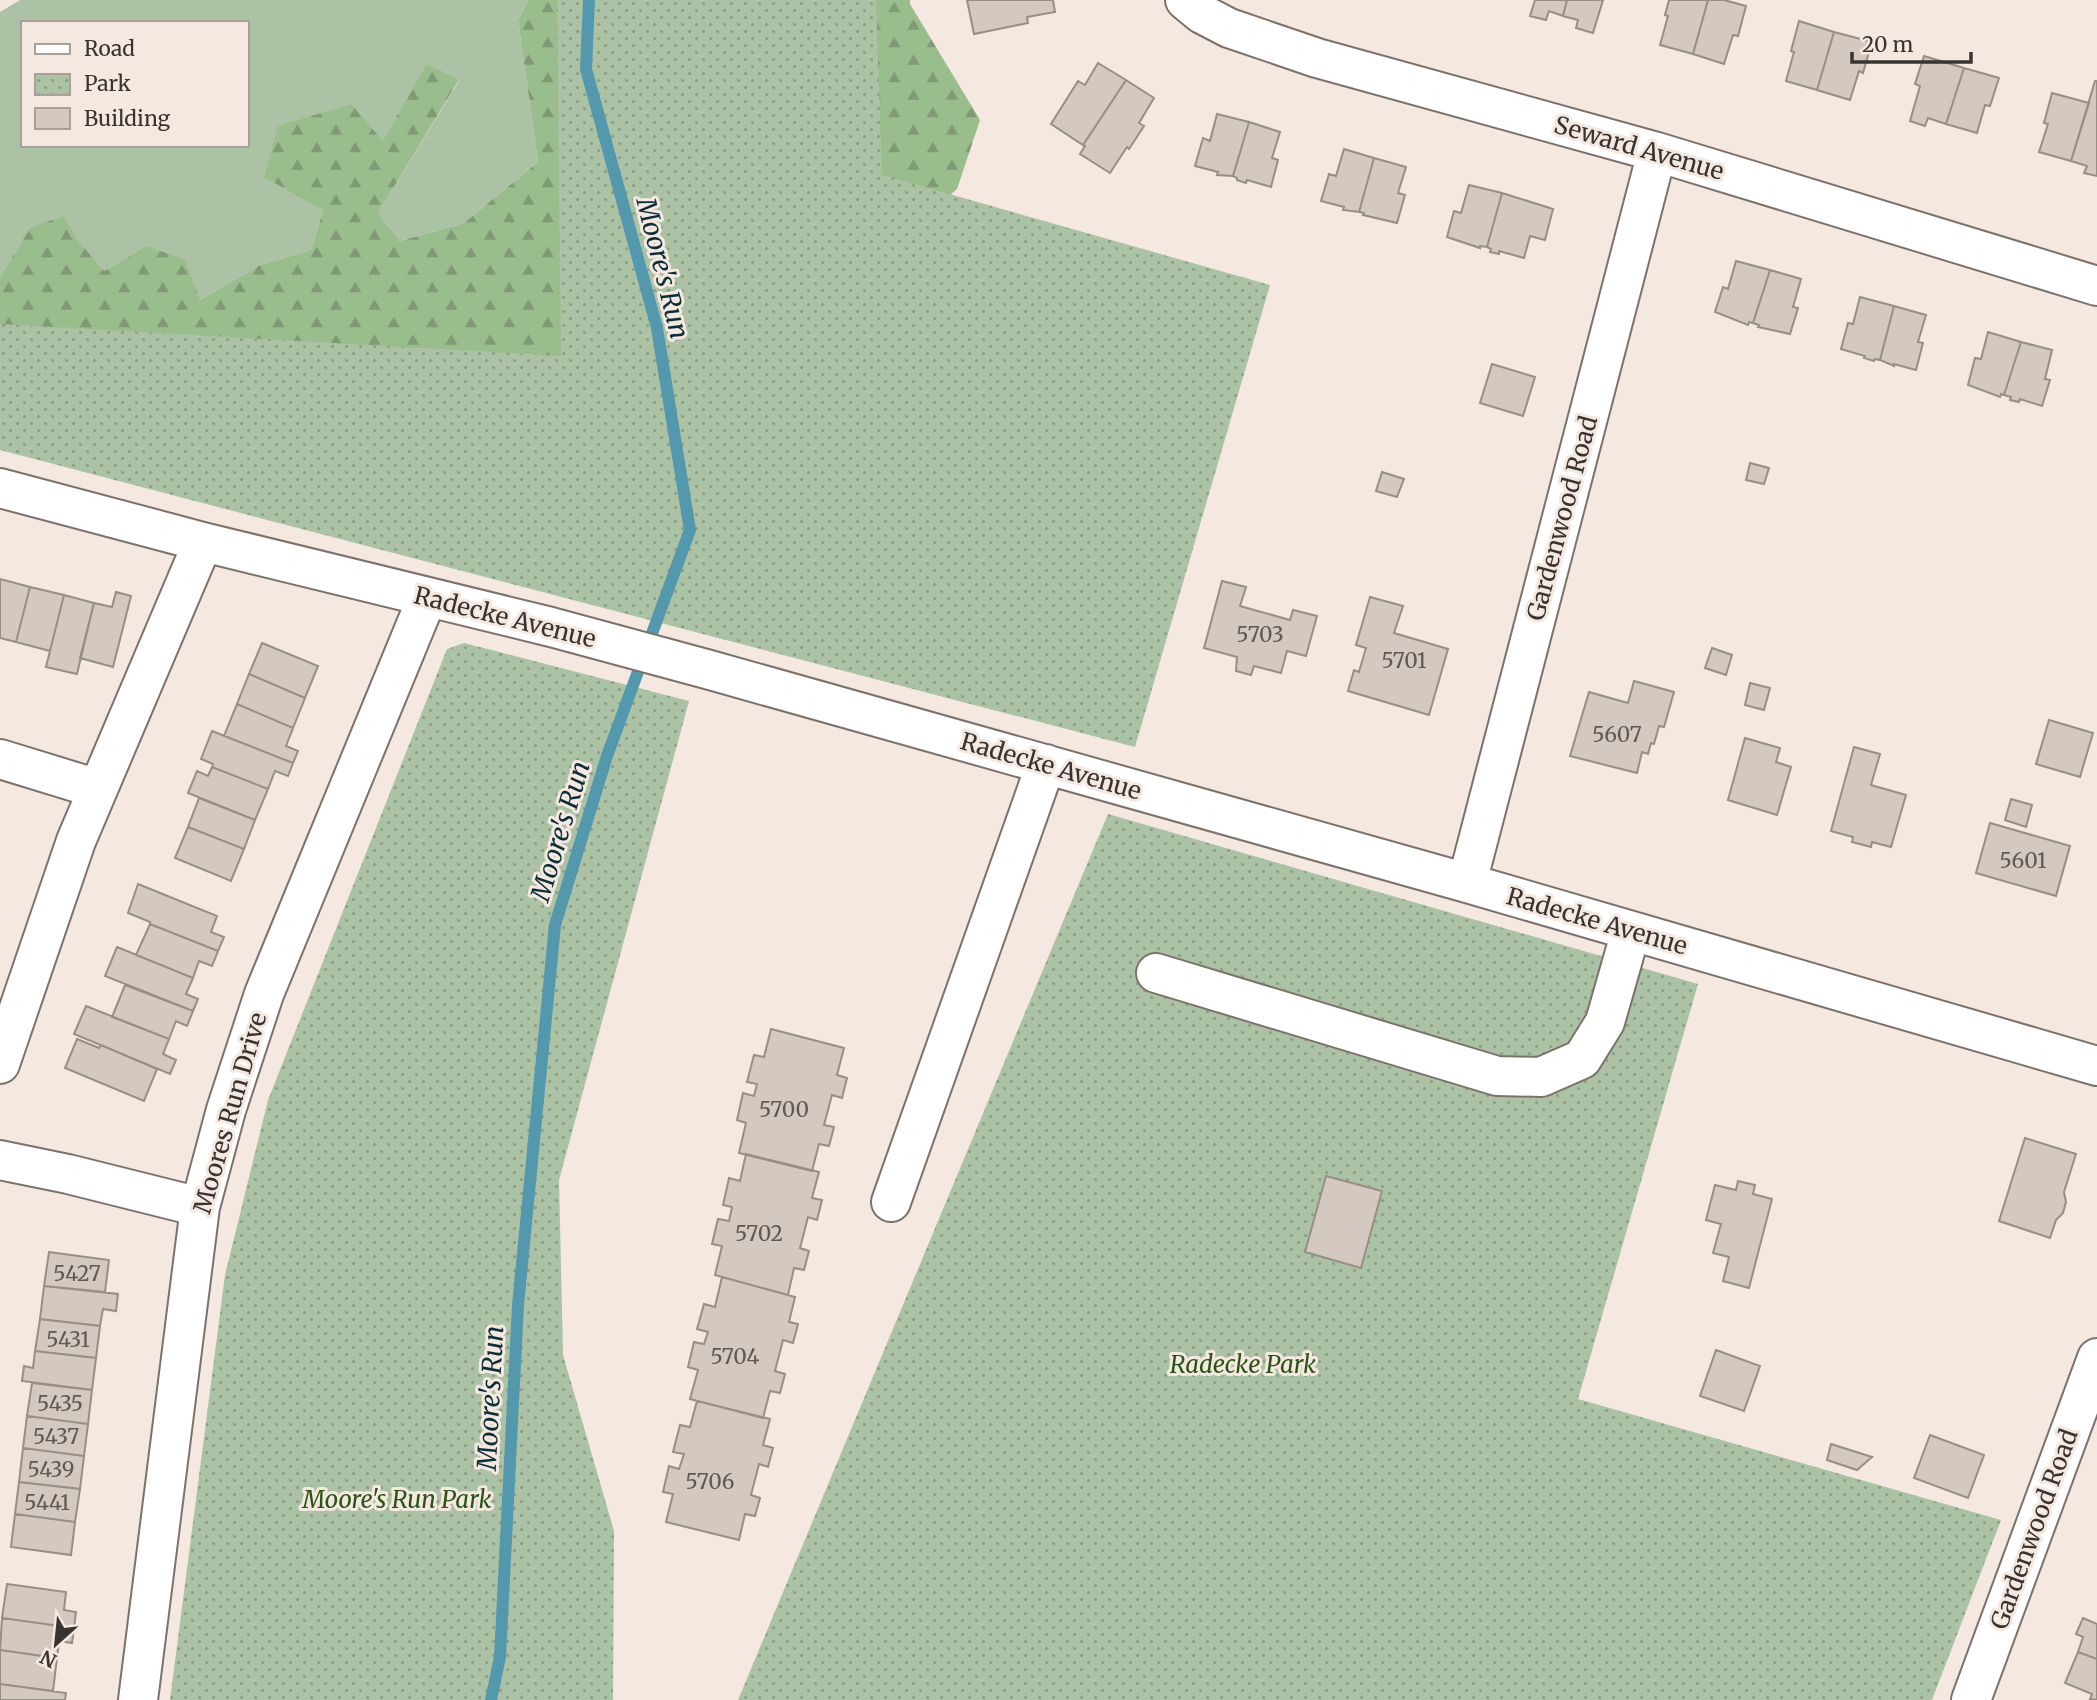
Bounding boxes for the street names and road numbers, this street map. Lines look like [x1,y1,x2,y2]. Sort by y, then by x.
street label: Seward Avenue [1551,109,1727,187]
street label: Gardenwood Road [1520,412,1604,624]
street label: Radecke Avenue [411,579,599,655]
street label: Radecke Avenue [957,725,1145,807]
street label: Radecke Avenue [1503,880,1691,962]
street label: Moores Run Drive [186,1009,274,1217]
street label: Gardenwood Road [1983,1425,2085,1633]

